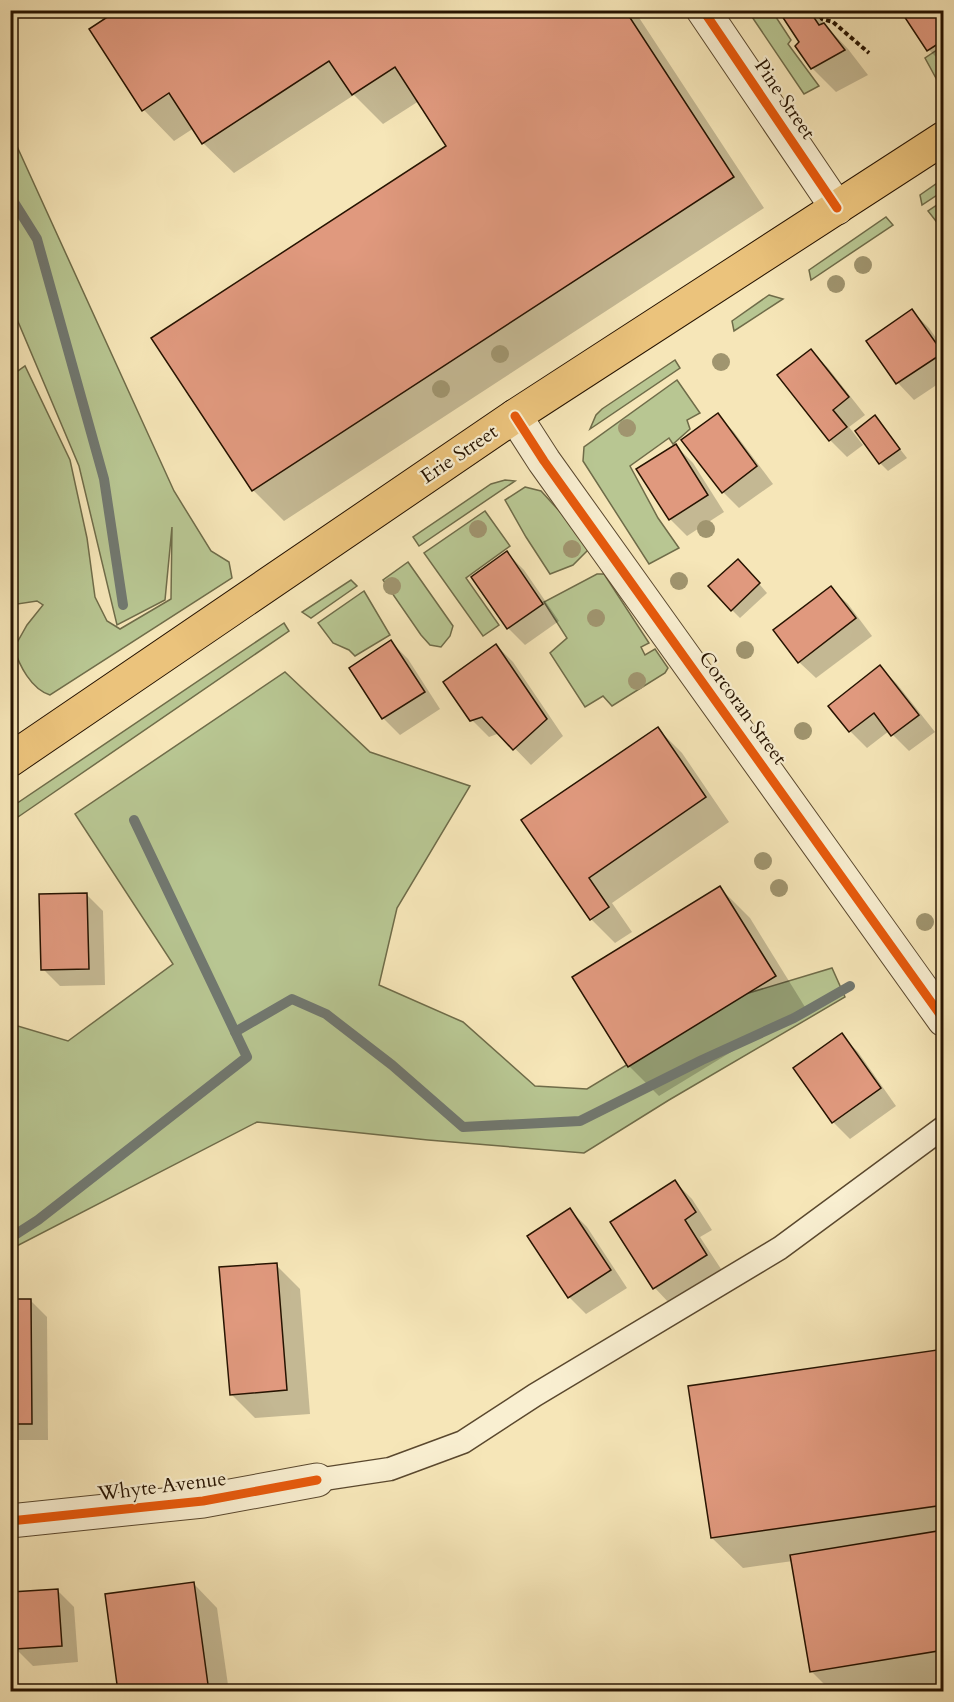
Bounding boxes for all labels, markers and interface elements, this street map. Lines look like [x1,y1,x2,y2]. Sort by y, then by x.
street label: Pine Street [748,54,822,145]
street label: Erie Street [415,418,504,490]
street label: Corcoran Street [693,646,794,771]
street label: Whyte Avenue [95,1465,228,1507]

